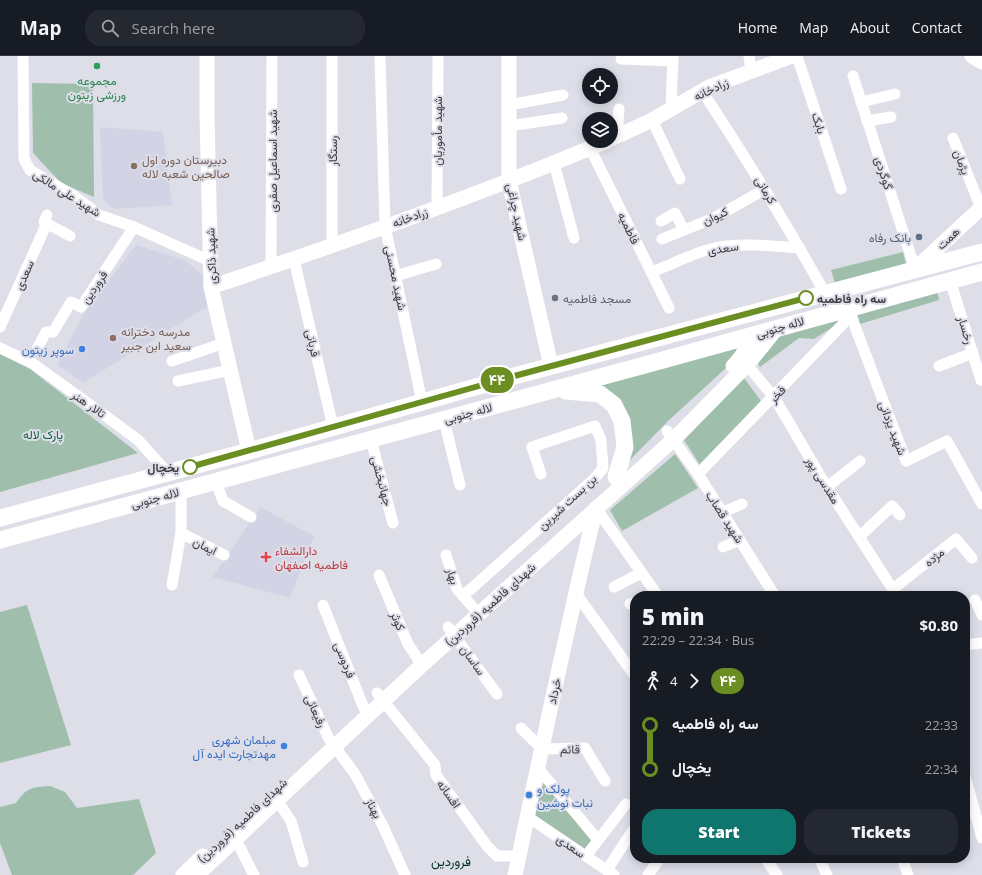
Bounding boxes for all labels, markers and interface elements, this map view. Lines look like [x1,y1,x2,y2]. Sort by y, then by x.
search box [85,10,365,46]
text: Map [20,15,61,41]
icon: search [99,17,121,39]
text: Search here [131,18,215,38]
text: Home [738,18,777,37]
text: Map [799,18,828,37]
text: About [850,18,890,37]
text: Contact [912,18,962,37]
marker: مجموعه ورزشی زیتون [92,61,102,71]
map controls [582,68,618,148]
button: locate [582,68,618,104]
place label: مجموعه ورزشی زیتون [68,72,126,103]
street label: زرادخانه [691,74,731,104]
street label: شهید مأموریان [429,96,446,166]
street label: شهید اسماعیل صفری [264,110,281,212]
street label: بابک [808,110,830,136]
button: layers [582,112,618,148]
street label: رستگار [324,136,341,167]
street label: پژمان [949,147,975,177]
place label: دبیرستان دوره اول صالحین شعبه لاله [142,151,230,182]
street label: گوگردی [871,154,897,192]
marker: دبیرستان دوره اول صالحین شعبه لاله [129,161,139,171]
street label: شهید علی مالکی [30,165,104,221]
street label: کرمانی [751,173,781,207]
street label: شهید چراغی [503,182,531,242]
street label: زرادخانه [390,203,430,231]
street label: کیوان [699,203,731,229]
street label: فاطمیه [614,209,644,247]
street label: همت [933,223,963,253]
street label: شهید ذاکری [202,228,220,284]
place label: بانک رفاه [869,229,911,246]
marker: بانک رفاه [914,232,924,242]
street label: سعدی [706,237,740,259]
street label: شهید محسنی [381,244,411,312]
street label: سعدی [10,257,38,293]
street label: فروردین [77,267,111,307]
place label: مسجد فاطمیه [563,290,631,307]
marker: سه راه فاطمیه [798,290,814,306]
place label: سه راه فاطمیه [817,290,887,307]
marker: مسجد فاطمیه [550,293,560,303]
street label: لاله جنوبی [754,312,806,342]
street label: رخسار [953,313,978,346]
place label: مدرسه دخترانه سعید ابن جبیر [120,323,191,354]
street label: قربانی [302,328,324,358]
marker: مدرسه دخترانه سعید ابن جبیر [108,333,118,343]
place label: سوپر زیتون [22,341,74,358]
marker: سوپر زیتون [77,344,87,354]
line badge: ۴۴ [479,367,515,393]
text: ۴۴ [489,370,505,389]
street label: فخر [764,382,789,407]
street label: تالار هنر [68,386,110,422]
street label: لاله جنوبی [442,398,494,428]
street label: شهید یزدانی [875,398,911,458]
park label: پارک لاله [23,426,63,443]
street label: مقدسی پور [801,452,844,507]
street label: جهانبخشی [367,454,397,508]
place label: یخچال [148,459,179,476]
marker: یخچال [182,459,198,475]
street label: بن بست شیرین [534,470,600,534]
street label: لاله جنوبی [129,483,181,513]
street label: شهید قصاب [702,488,748,546]
street label: ایمان [190,533,220,559]
place label: دارالشفاء فاطمیه اصفهان [275,542,348,573]
street label: مژده [920,544,948,570]
marker: دارالشفاء فاطمیه اصفهان [260,551,272,563]
street label: شهدای فاطمیه (فروردین) [441,558,539,650]
street label: بهار [442,564,464,587]
text: 5 min [642,601,705,631]
street label: کوثر [386,608,410,633]
text: $0.80 [919,615,958,635]
text: 22:29 – 22:34 · Bus [642,631,754,649]
street label: فردوسی [330,639,360,681]
street label: ساسان [456,642,490,678]
icon: walk [642,670,664,692]
icon: forward [683,670,705,692]
text: ۴۴ [719,671,736,690]
text: 4 [670,672,677,690]
street label: خرداد [543,677,565,705]
street label: رفیعائی [301,692,331,730]
text: سه راه فاطمیه [672,713,758,733]
text: 22:33 [925,716,958,734]
place label: مبلمان شهری مهدتجارت ایده آل [193,731,276,762]
street label: قائم [560,740,580,758]
marker: مبلمان شهری مهدتجارت ایده آل [279,741,289,751]
text: یخچال [672,757,711,777]
text: 22:34 [925,760,958,778]
street label: شهدای فاطمیه (فروردین) [193,774,291,866]
street label: افسانه [433,776,465,812]
place label: پولک و نبات نوشین [537,780,593,811]
marker: پولک و نبات نوشین [524,790,534,800]
street label: بهناز [361,794,386,821]
button: Start [642,809,796,855]
button: Tickets [804,809,958,855]
street label: سعدی [553,830,589,862]
district label: فروردین [431,852,471,870]

